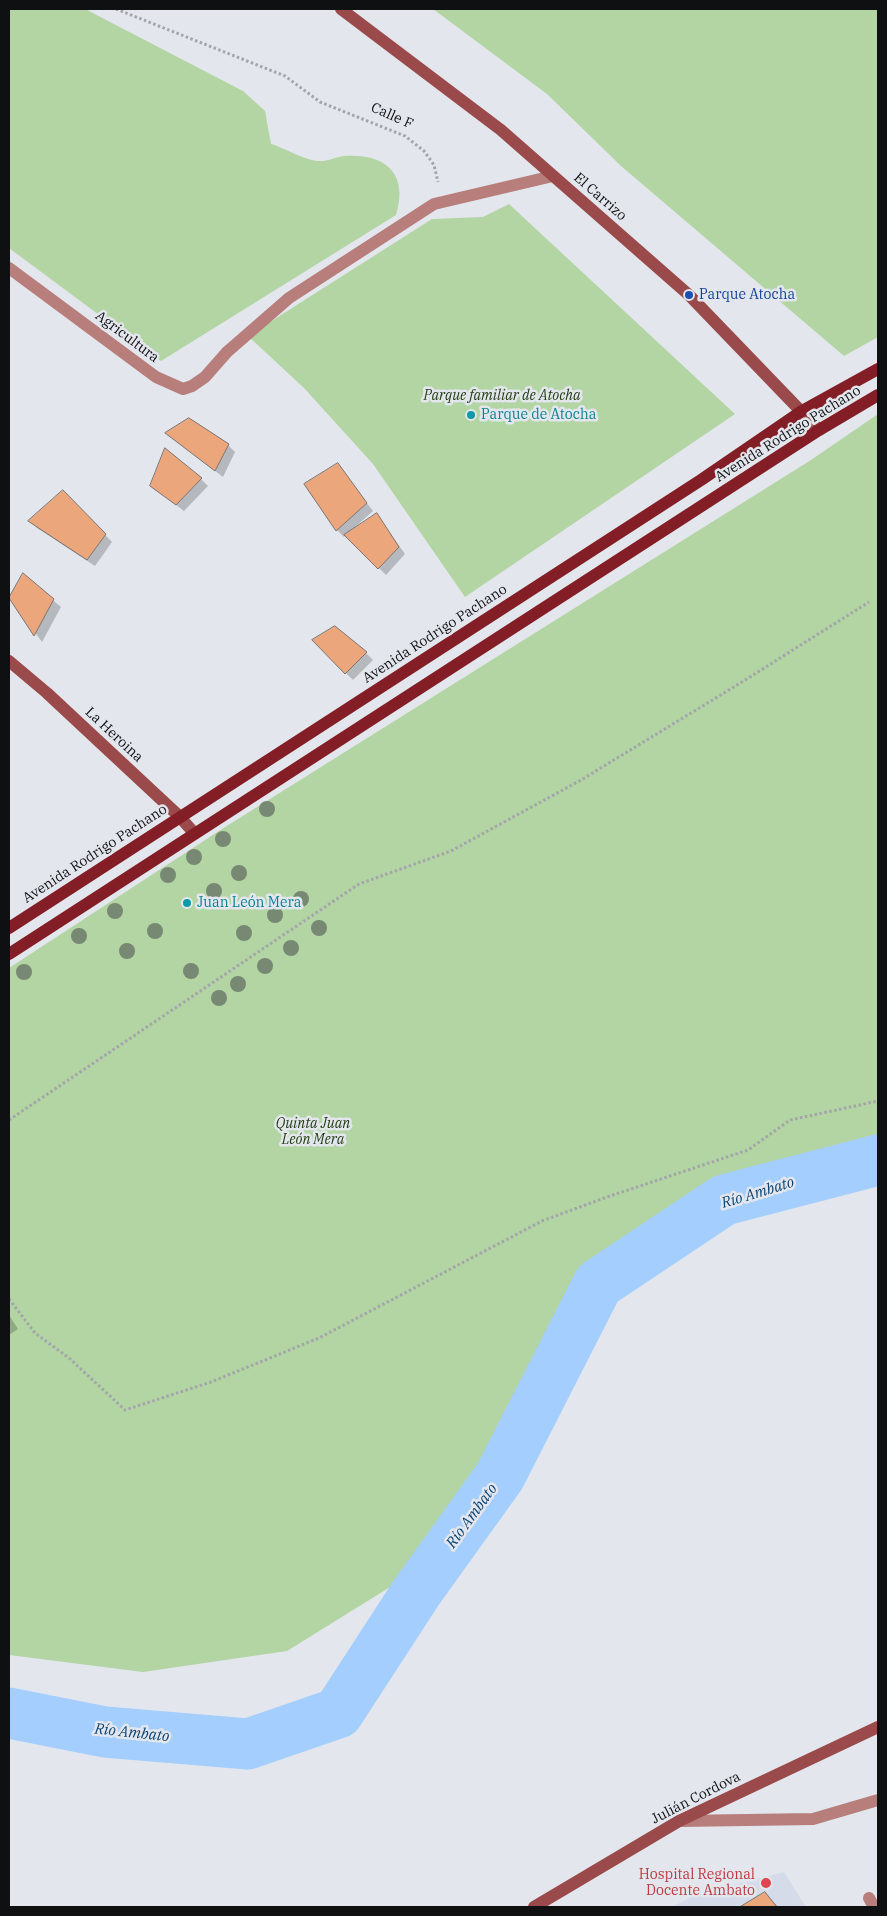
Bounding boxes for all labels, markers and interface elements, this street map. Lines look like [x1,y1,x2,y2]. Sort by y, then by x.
street label: Calle F [368,99,416,133]
street label: El Carrizo [570,169,630,225]
place label: Parque Atocha [699,287,795,303]
marker: Parque Atocha [683,289,695,301]
street label: Agricultura [92,308,162,366]
street label: Avenida Rodrigo Pachano [712,382,864,486]
park label: Parque familiar de Atocha [423,388,581,404]
place label: Parque de Atocha [481,407,596,423]
marker: Parque de Atocha [465,409,477,421]
street label: Avenida Rodrigo Pachano [360,581,510,687]
street label: La Heroina [82,704,146,766]
street label: Avenida Rodrigo Pachano [20,801,170,907]
place label: Juan León Mera [197,895,301,911]
marker: Juan León Mera [181,897,193,909]
park label: Quinta Juan León Mera [276,1116,350,1148]
water label: Río Ambato [719,1173,797,1213]
water label: Río Ambato [443,1480,501,1552]
water label: Río Ambato [94,1720,170,1746]
street label: Julián Cordova [649,1768,743,1828]
place label: Hospital Regional Docente Ambato [639,1867,755,1900]
marker: Hospital Regional Docente Ambato [759,1876,773,1890]

